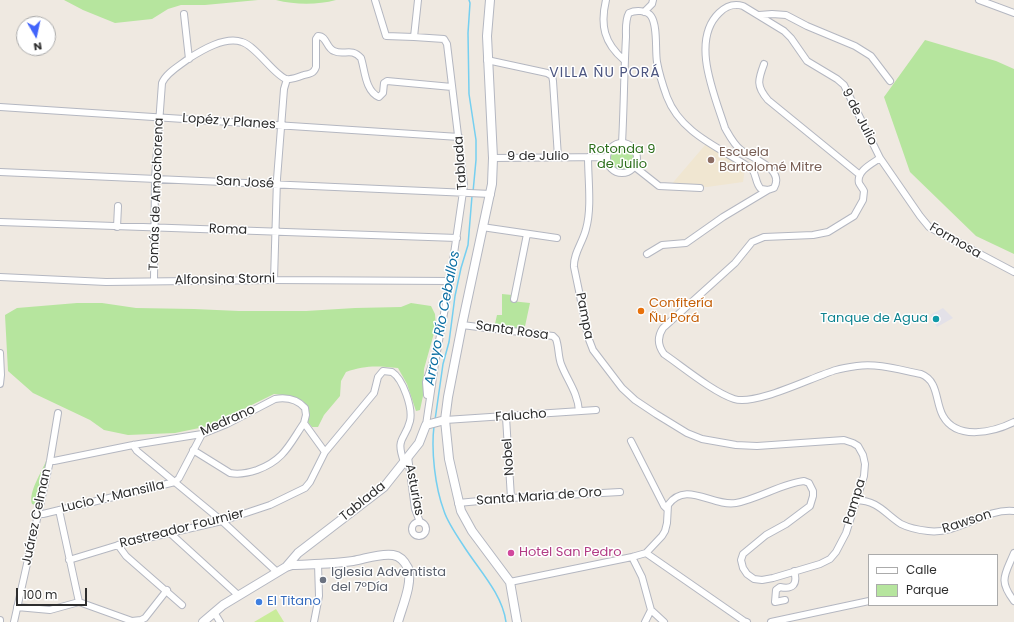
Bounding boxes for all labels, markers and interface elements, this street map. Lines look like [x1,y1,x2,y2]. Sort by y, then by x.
north arrow [16,16,56,56]
text: N [32,38,43,55]
district label: VILLA ÑU PORÁ [549,65,661,81]
street label: 9 de Julio [838,86,880,148]
street label: Lopéz y Planes [182,111,276,133]
street label: Tomás de Amochorena [147,117,167,271]
street label: Tablada [451,135,471,191]
park label: Rotonda 9 de Julio [589,142,655,173]
place label: Escuela Bartolomé Mitre [719,145,822,176]
street label: 9 de Julio [507,149,569,165]
marker: Escuela Bartolomé Mitre [706,155,716,165]
street label: San José [215,174,275,192]
street label: Formosa [926,220,984,262]
street label: Roma [209,222,247,238]
water label: Arroyo Río Ceballos [422,249,464,387]
street label: Alfonsina Storni [175,271,275,289]
street label: Pampa [572,291,596,341]
place label: Confitería Ñu Porá [649,296,713,327]
marker: Confitería Ñu Porá [636,306,646,316]
place label: Tanque de Agua [820,311,928,327]
marker: Tanque de Agua [931,314,941,324]
street label: Santa Rosa [475,318,549,344]
street label: Medrano [198,402,258,440]
street label: Falucho [495,406,547,426]
street label: Nobel [500,438,518,476]
street label: Asturias [401,463,427,517]
street label: Juárez Celman [19,467,55,567]
street label: Pampa [841,477,869,527]
street label: Lucio V. Mansilla [60,478,166,516]
street label: Tablada [337,479,389,525]
street label: Santa Maria de Oro [476,485,602,509]
street label: Rastreador Fournier [118,506,246,552]
street label: Rawson [940,507,994,537]
place label: Hotel San Pedro [519,545,622,561]
marker: Hotel San Pedro [506,548,516,558]
legend [868,554,998,606]
text: Calle [906,561,937,578]
place label: Iglesia Adventista del 7°Día [331,565,446,596]
marker: Iglesia Adventista del 7°Día [318,575,328,585]
scale bar [18,580,89,606]
text: Parque [906,581,949,598]
text: 100 m [23,586,57,603]
place label: El Titano [267,594,321,610]
marker: El Titano [254,597,264,607]

